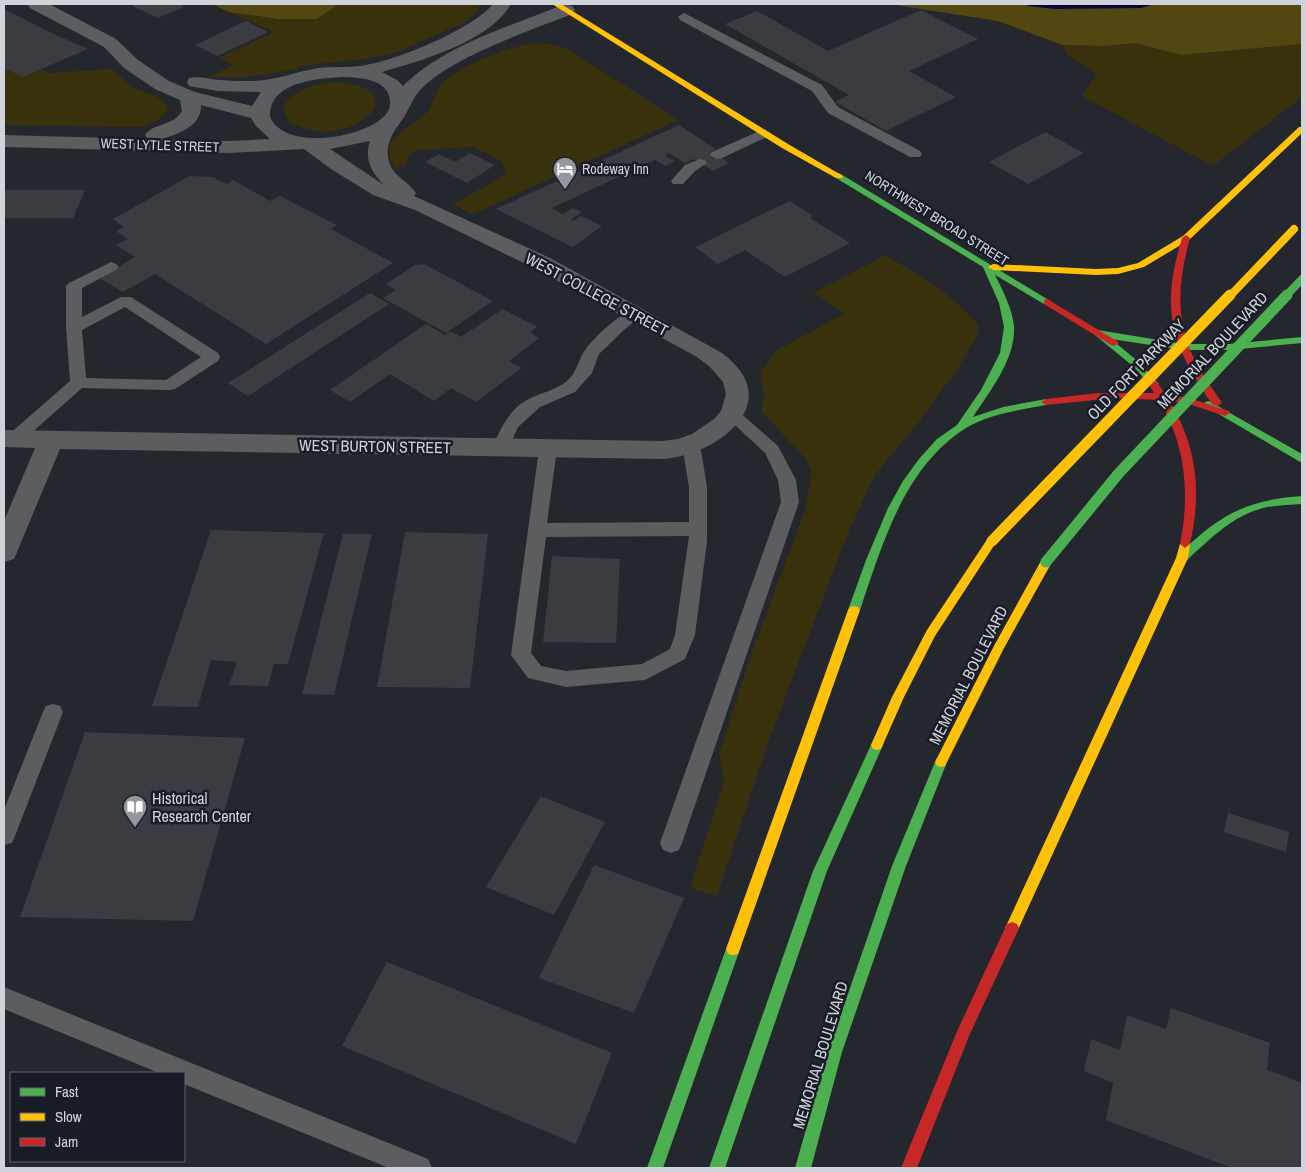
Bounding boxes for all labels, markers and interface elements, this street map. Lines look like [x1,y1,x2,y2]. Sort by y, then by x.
street label: WEST LYTLE STREET [100,134,220,156]
hotel icon: Rodeway Inn [552,156,578,190]
place label: Rodeway Inn [582,160,649,178]
street label: NORTHWEST BROAD STREET [862,166,1012,270]
street label: WEST COLLEGE STREET [522,247,672,341]
street label: MEMORIAL BOULEVARD [1152,287,1272,413]
street label: OLD FORT PARKWAY [1082,313,1190,424]
street label: WEST BURTON STREET [299,434,451,458]
street label: MEMORIAL BOULEVARD [923,602,1013,748]
place label: Historical Research Center [152,787,252,827]
library icon: Historical Research Center [122,794,148,828]
street label: MEMORIAL BOULEVARD [787,979,853,1131]
legend [10,1072,185,1162]
text: Fast [55,1081,79,1102]
text: Slow [55,1106,82,1127]
text: Jam [55,1131,78,1152]

